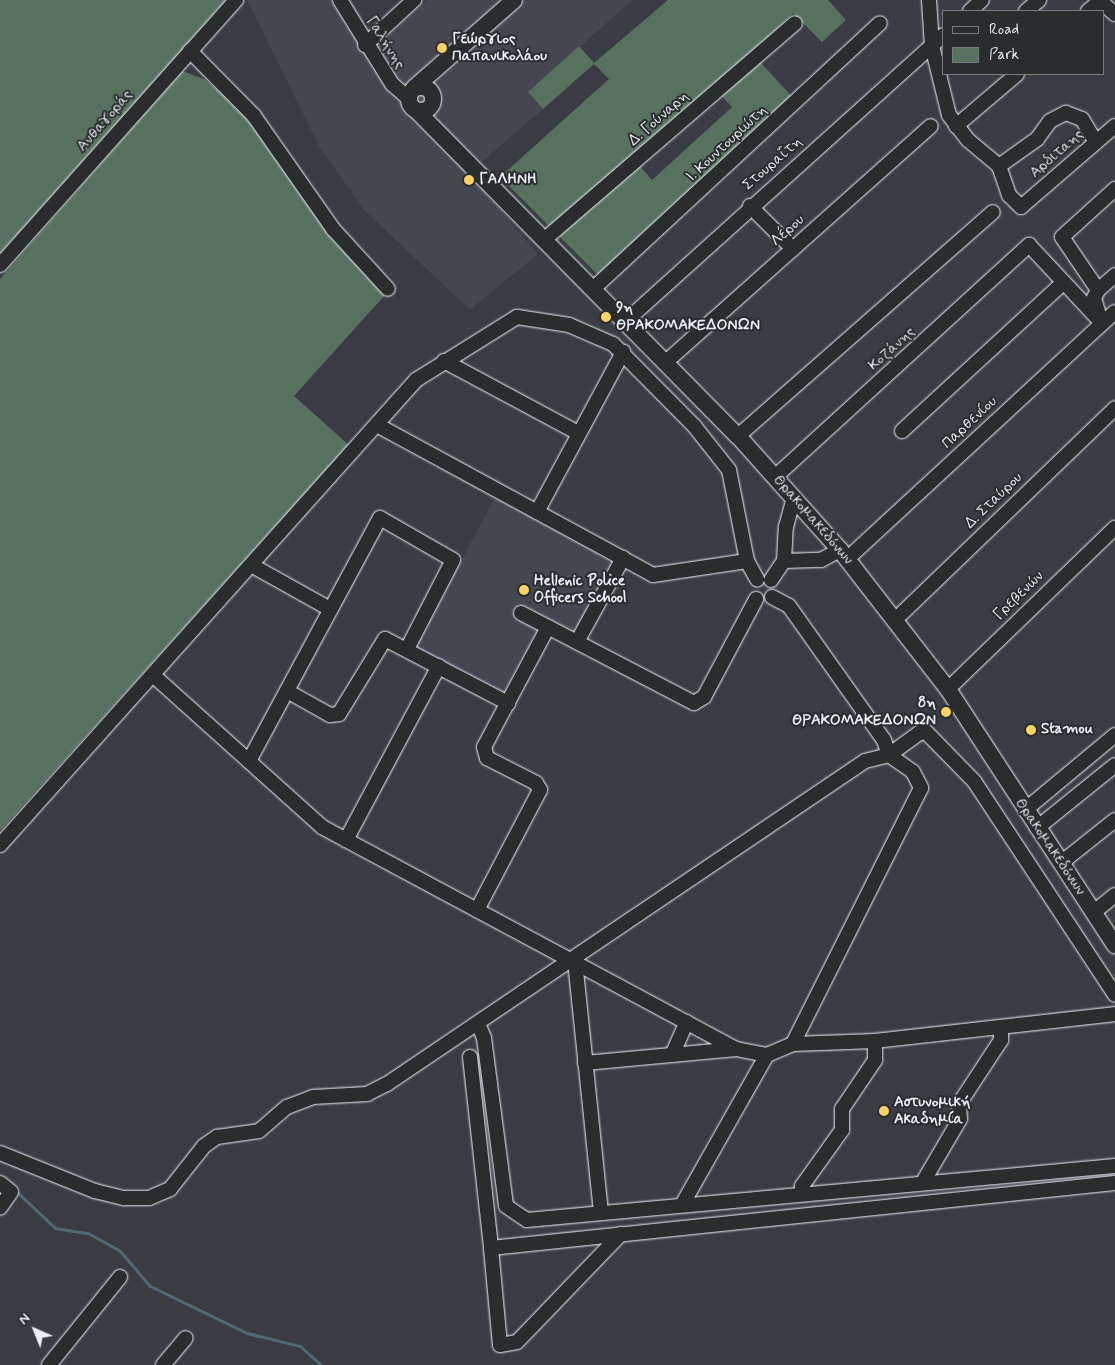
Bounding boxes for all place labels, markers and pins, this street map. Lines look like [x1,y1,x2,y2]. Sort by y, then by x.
place label: Γεώργιος Παπανικολάου [452,30,547,65]
marker: Γεώργιος Παπανικολάου [436,42,448,54]
place label: ΓΑΛΗΝΗ [479,171,537,189]
marker: ΓΑΛΗΝΗ [463,174,475,186]
place label: 9η ΘΡΑΚΟΜΑΚΕΔΟΝΩΝ [616,299,760,334]
marker: 9η ΘΡΑΚΟΜΑΚΕΔΟΝΩΝ [600,311,612,323]
place label: Hellenic Police Officers School [534,572,626,607]
marker: Hellenic Police Officers School [518,584,530,596]
place label: 8η ΘΡΑΚΟΜΑΚΕΔΟΝΩΝ [792,694,936,729]
marker: 8η ΘΡΑΚΟΜΑΚΕΔΟΝΩΝ [940,706,952,718]
place label: Stamou [1041,721,1093,739]
marker: Stamou [1025,724,1037,736]
place label: Αστυνομική Ακαδημία [894,1093,971,1128]
marker: Αστυνομική Ακαδημία [878,1105,890,1117]

